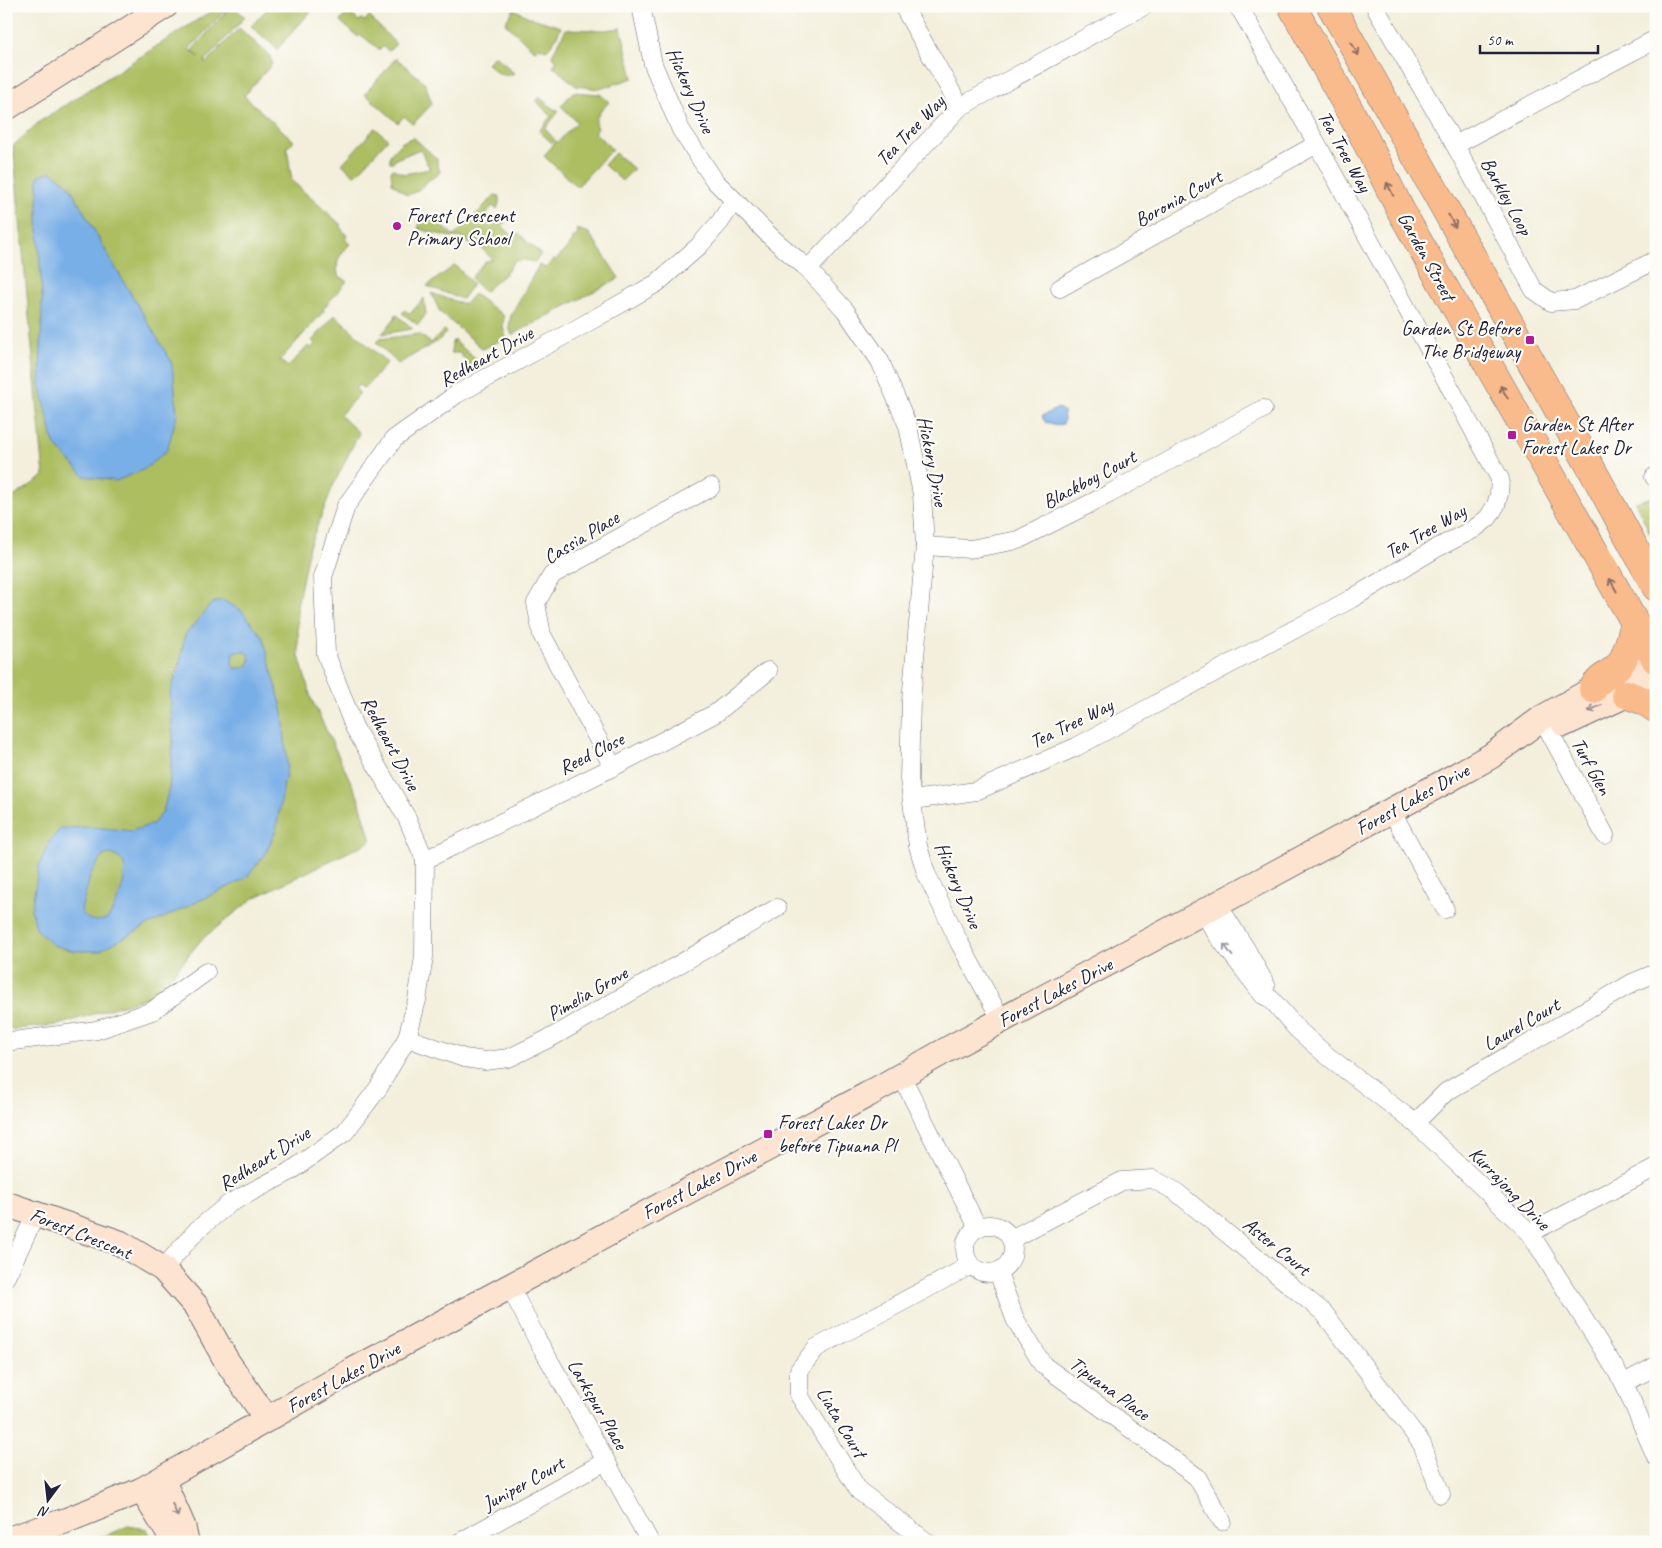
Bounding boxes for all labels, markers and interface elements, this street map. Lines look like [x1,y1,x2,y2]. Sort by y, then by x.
scale bar [1480,22,1597,54]
text: 50 m [1487,31,1514,50]
one-way arrow [1350,41,1360,56]
street label: Hickory Drive [661,43,721,138]
street label: Tea Tree Way [870,89,951,171]
street label: Tea Tree Way [1312,106,1378,197]
street label: Barkley Loop [1475,153,1539,241]
street label: Boronia Court [1130,163,1228,233]
one-way arrow [1385,182,1395,197]
place label: Forest Crescent Primary School [407,203,517,251]
street label: Garden Street [1392,208,1463,308]
one-way arrow [1448,213,1457,228]
marker: Forest Crescent Primary School [391,220,403,232]
place label: Garden St Before The Bridgeway [1401,316,1522,364]
street label: Redheart Drive [435,320,539,392]
marker: Garden St Before The Bridgeway [1524,334,1536,346]
one-way arrow [1499,385,1509,399]
place label: Garden St After Forest Lakes Dr [1522,412,1635,460]
street label: Hickory Drive [912,414,954,510]
marker: Garden St After Forest Lakes Dr [1506,429,1518,441]
street label: Blackboy Court [1038,443,1142,514]
street label: Tea Tree Way [1380,498,1471,565]
street label: Cassia Place [539,504,625,570]
one-way arrow [1608,578,1618,592]
street label: Redheart Drive [355,692,426,796]
street label: Tea Tree Way [1026,692,1118,754]
one-way arrow [1588,704,1603,714]
street label: Reed Close [555,726,629,780]
street label: Turf Glen [1566,733,1618,800]
street label: Forest Lakes Drive [1351,757,1475,841]
street label: Hickory Drive [929,838,988,933]
one-way arrow [1223,944,1234,957]
street label: Forest Lakes Drive [994,951,1118,1033]
street label: Pimelia Grove [543,960,633,1026]
street label: Laurel Court [1478,991,1566,1056]
place label: Forest Lakes Dr before Tipuana Pl [778,1110,900,1158]
street label: Redheart Drive [214,1120,316,1196]
marker: Forest Lakes Dr before Tipuana Pl [762,1128,774,1140]
street label: Kurrajong Drive [1464,1141,1557,1236]
street label: Forest Lakes Drive [638,1143,762,1225]
street label: Forest Crescent [26,1202,137,1266]
street label: Aster Court [1238,1212,1317,1283]
street label: Forest Lakes Drive [282,1335,406,1419]
street label: Tipuana Place [1065,1351,1156,1427]
street label: Larkspur Place [562,1355,634,1455]
street label: Liata Court [811,1382,874,1465]
street label: Juniper Court [477,1450,571,1517]
north arrow [22,1476,72,1526]
text: N [36,1502,51,1521]
one-way arrow [171,1502,181,1517]

